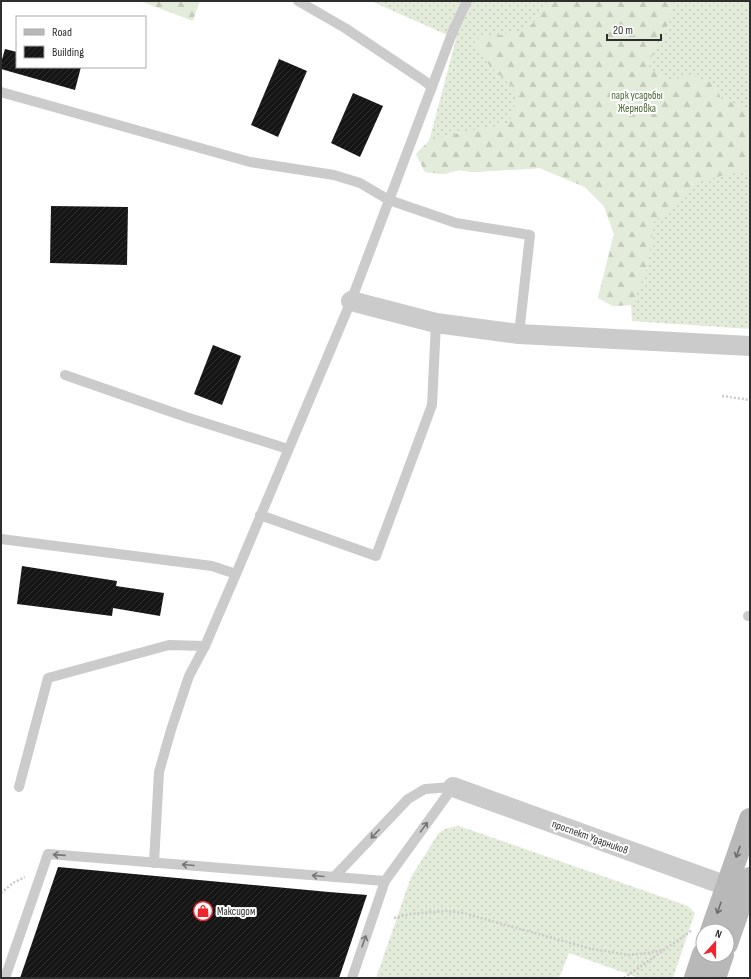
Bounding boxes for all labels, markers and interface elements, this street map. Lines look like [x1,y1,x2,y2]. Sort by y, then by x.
legend [16,16,146,68]
scale bar [607,16,661,42]
text: 20 m [613,23,633,38]
text: Road [52,25,72,40]
text: Building [52,45,84,60]
park label: парк усадьбы Жерновка [611,89,663,115]
street label: проспект Ударников [550,817,630,857]
one-way arrow [420,822,428,833]
one-way arrow [370,829,380,839]
one-way arrow [734,846,742,858]
one-way arrow [53,852,66,859]
one-way arrow [182,862,195,869]
one-way arrow [312,872,325,879]
shop icon: Максидом [192,900,214,922]
one-way arrow [715,902,722,915]
place label: Максидом [217,905,255,918]
north arrow [695,923,735,963]
text: N [713,927,724,941]
one-way arrow [361,935,368,948]

